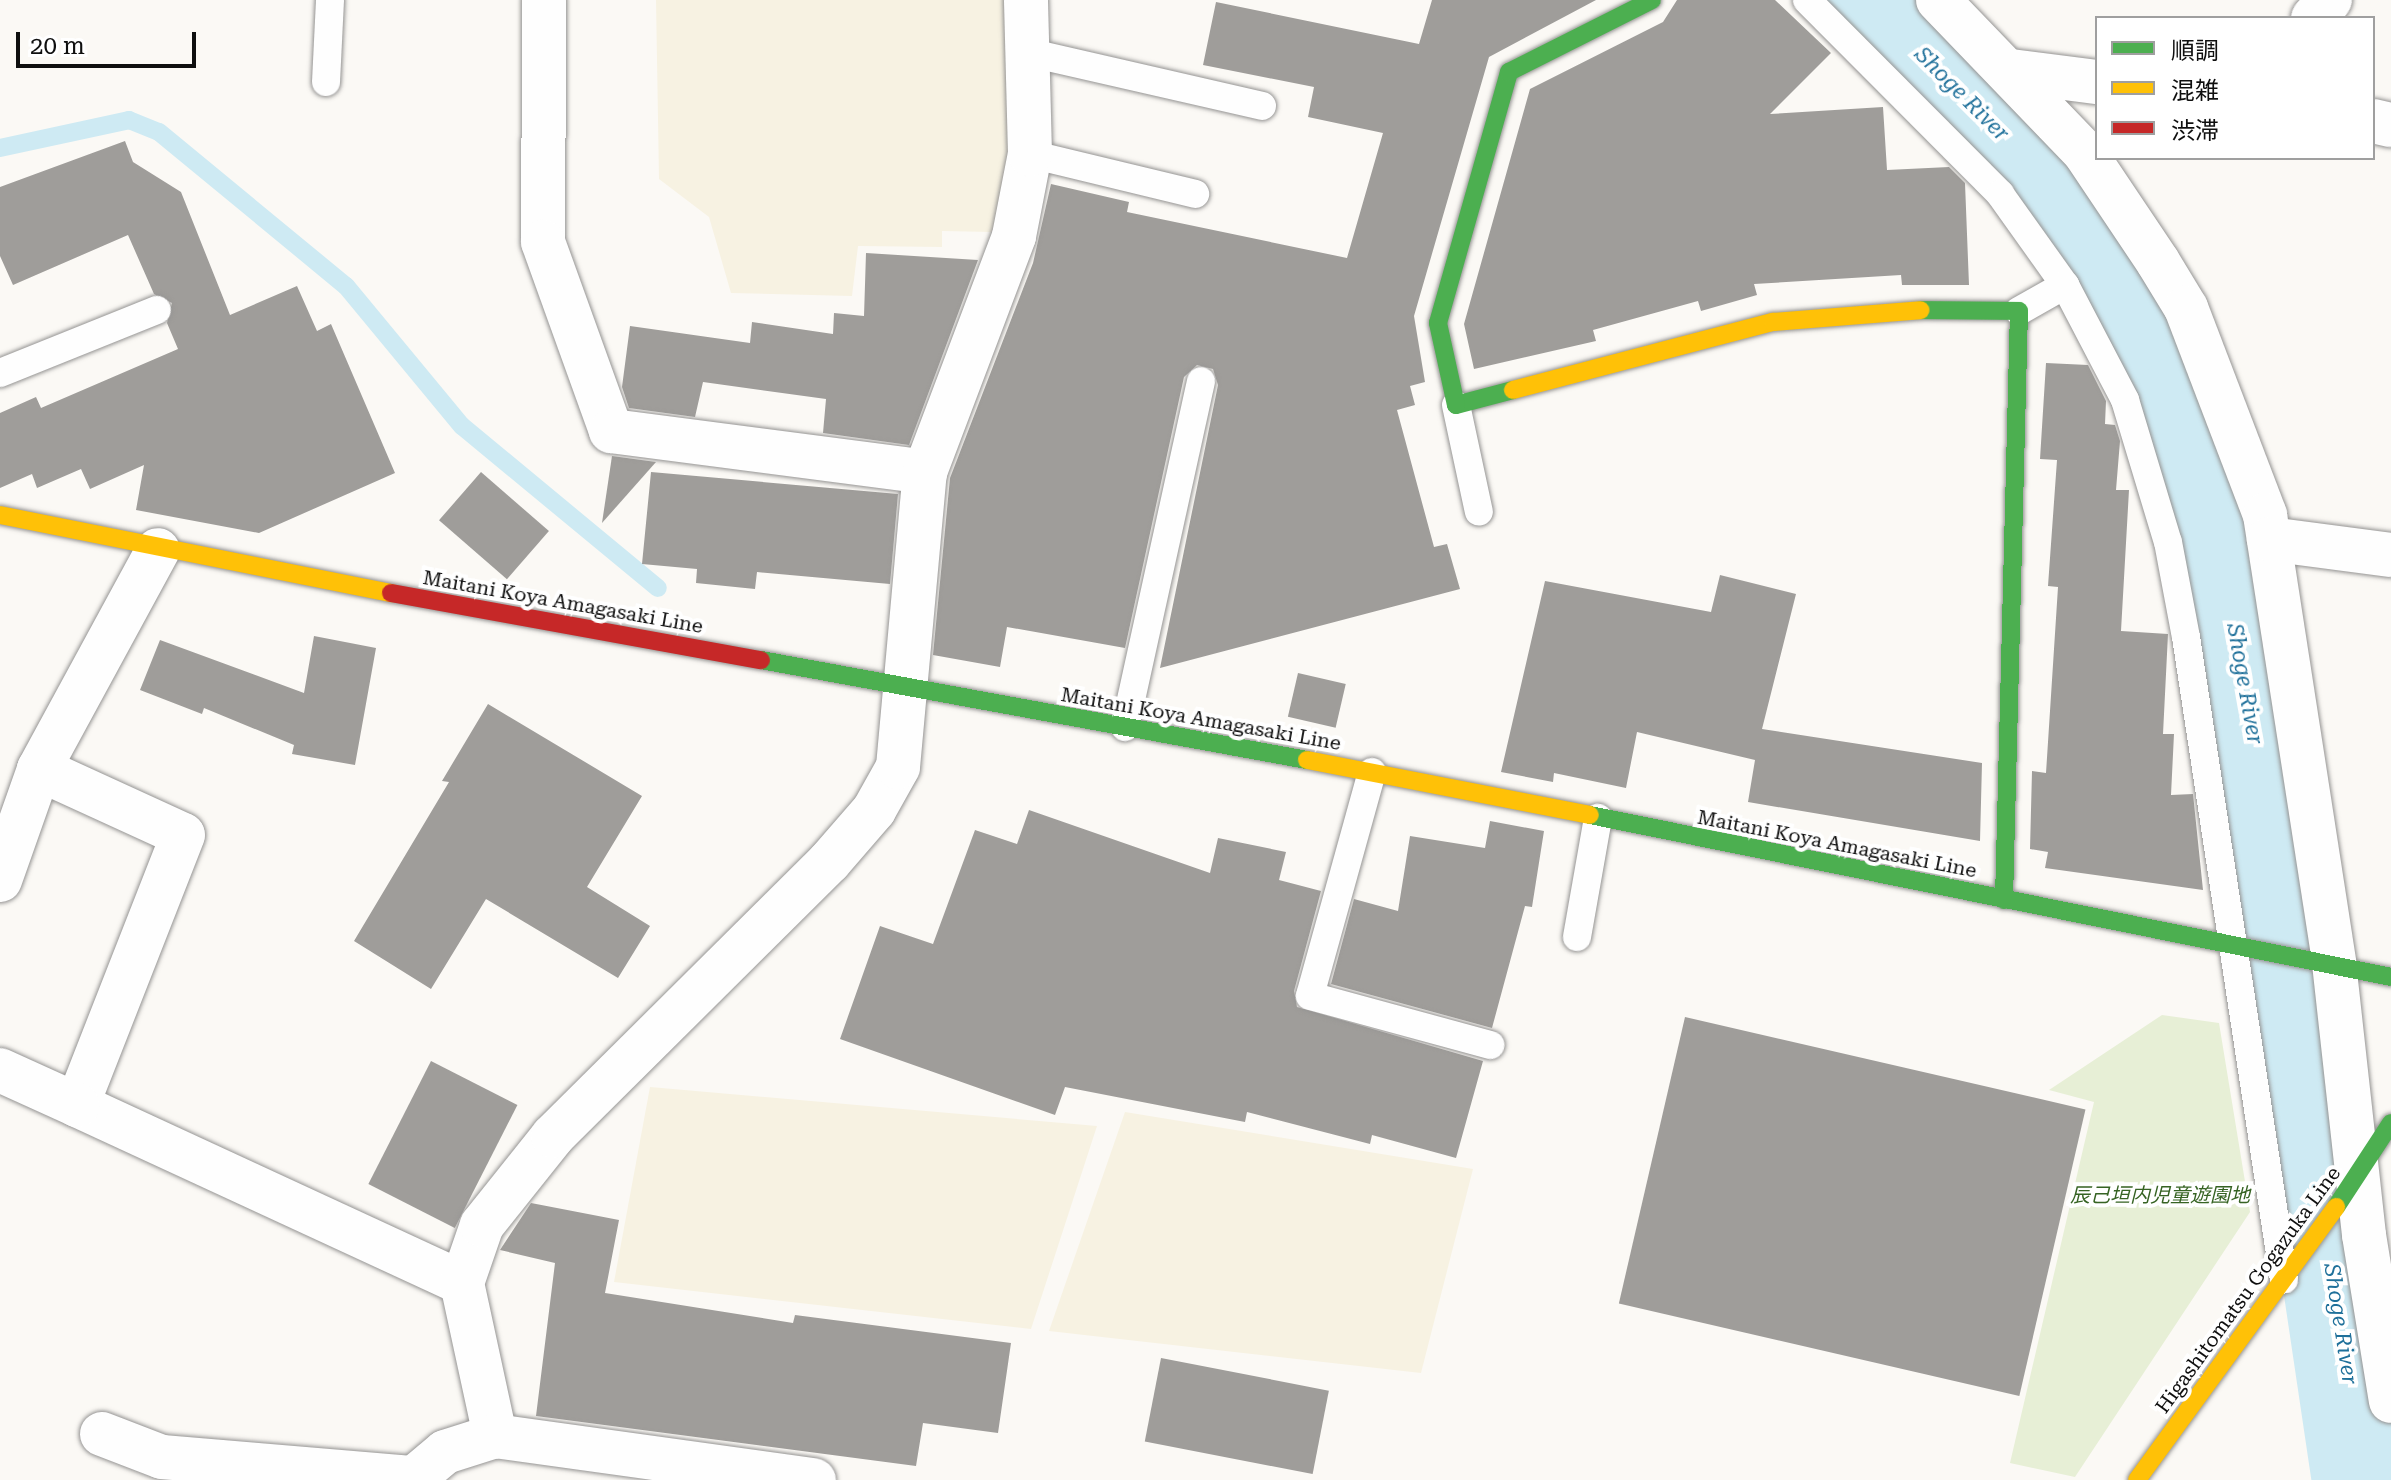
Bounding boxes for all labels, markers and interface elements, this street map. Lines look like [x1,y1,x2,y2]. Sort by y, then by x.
scale bar [20,16,200,66]
legend [2095,16,2375,160]
text: 20 m [30,32,85,60]
text: 順調 [2171,37,2219,65]
water label: Shoge River [1909,41,2015,147]
text: 混雑 [2171,77,2219,105]
text: 渋滞 [2171,117,2219,145]
street label: Maitani Koya Amagasaki Line [421,566,705,638]
water label: Shoge River [2221,621,2269,747]
street label: Maitani Koya Amagasaki Line [1059,683,1343,755]
street label: Maitani Koya Amagasaki Line [1695,805,1979,883]
street label: Higashitomatsu Gogazuka Line [2150,1162,2346,1418]
park label: 辰己垣内児童遊園地 [2070,1183,2250,1207]
water label: Shoge River [2318,1261,2364,1387]

